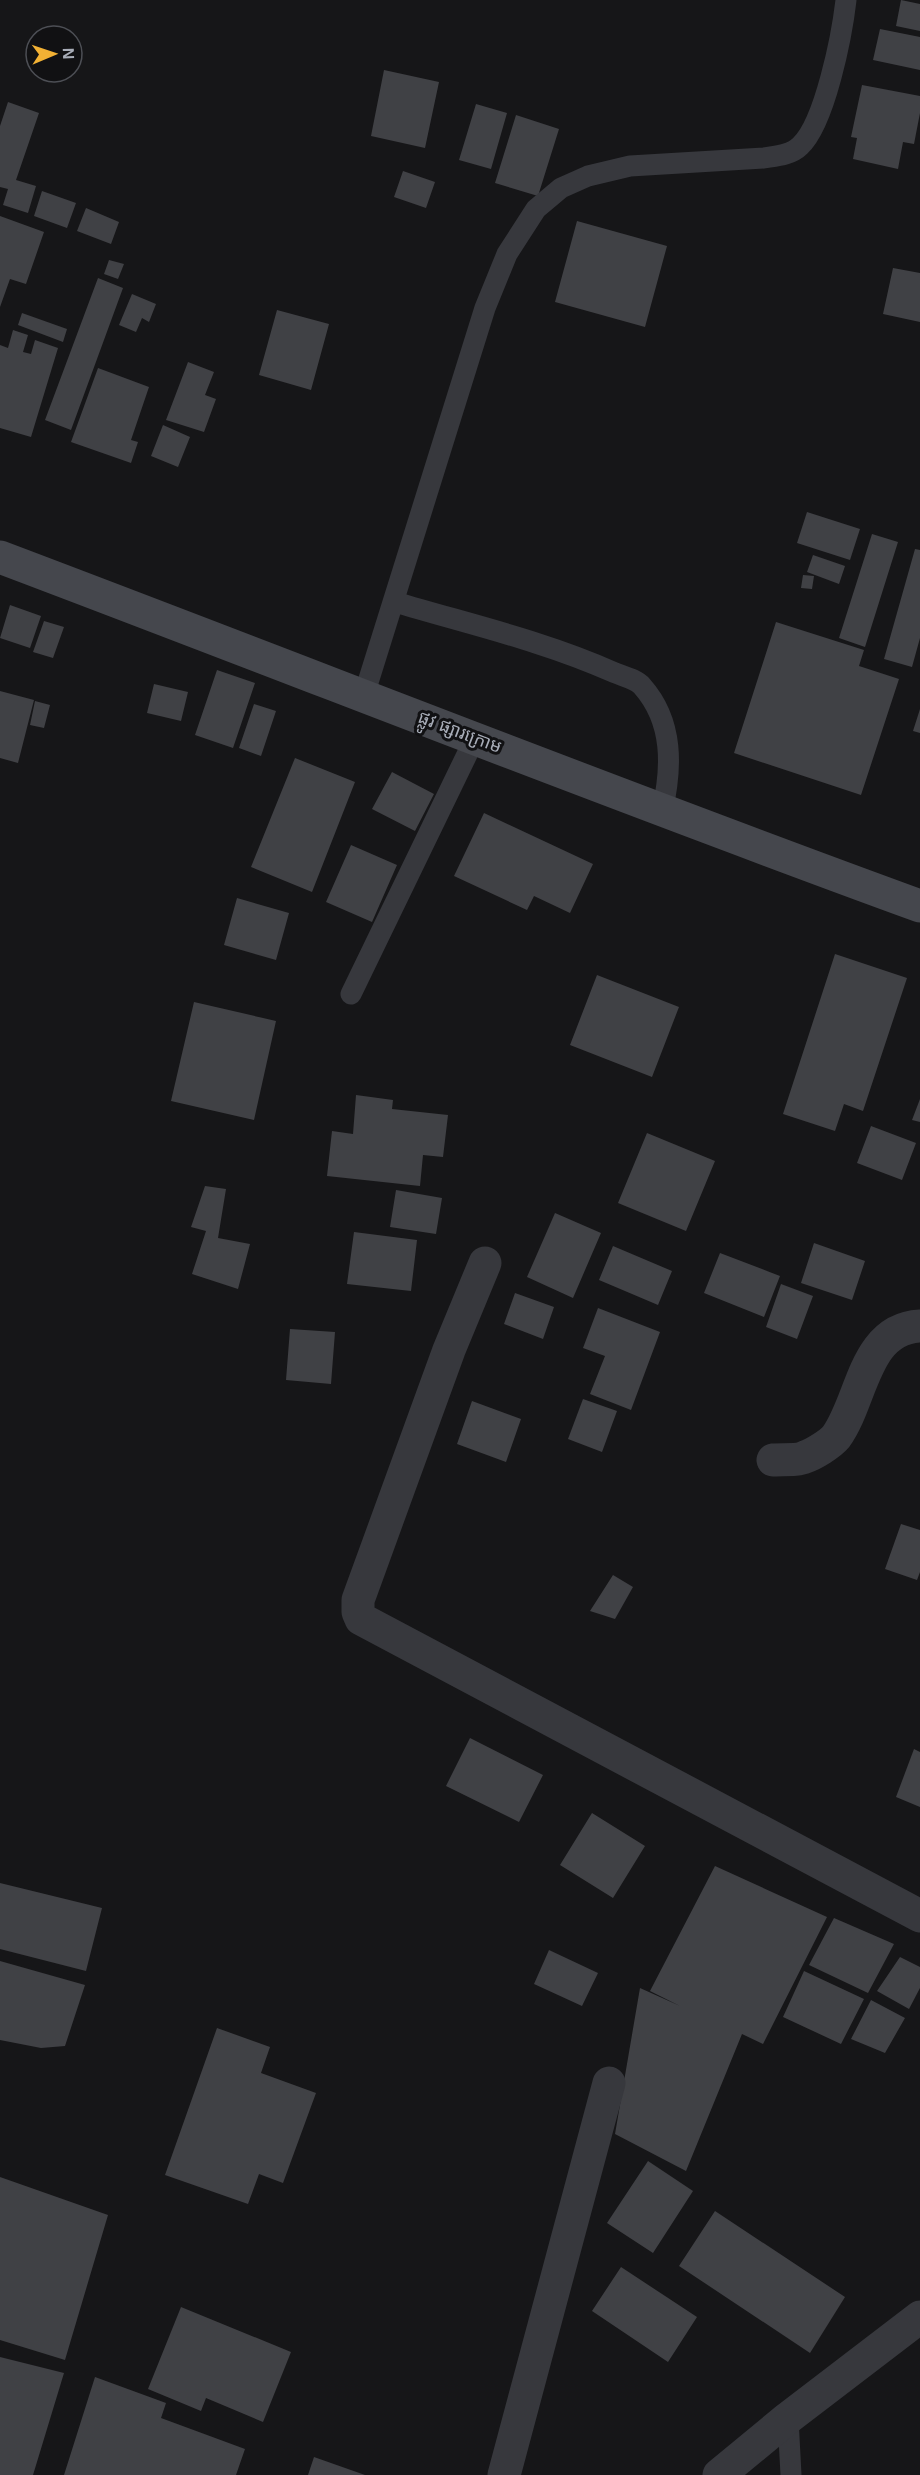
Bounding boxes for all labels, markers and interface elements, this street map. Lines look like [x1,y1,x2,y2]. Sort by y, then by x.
north arrow [24,24,84,84]
text: N [60,47,77,60]
street label: ផ្លូវ ផ្សារក្រោម [413,707,505,763]

